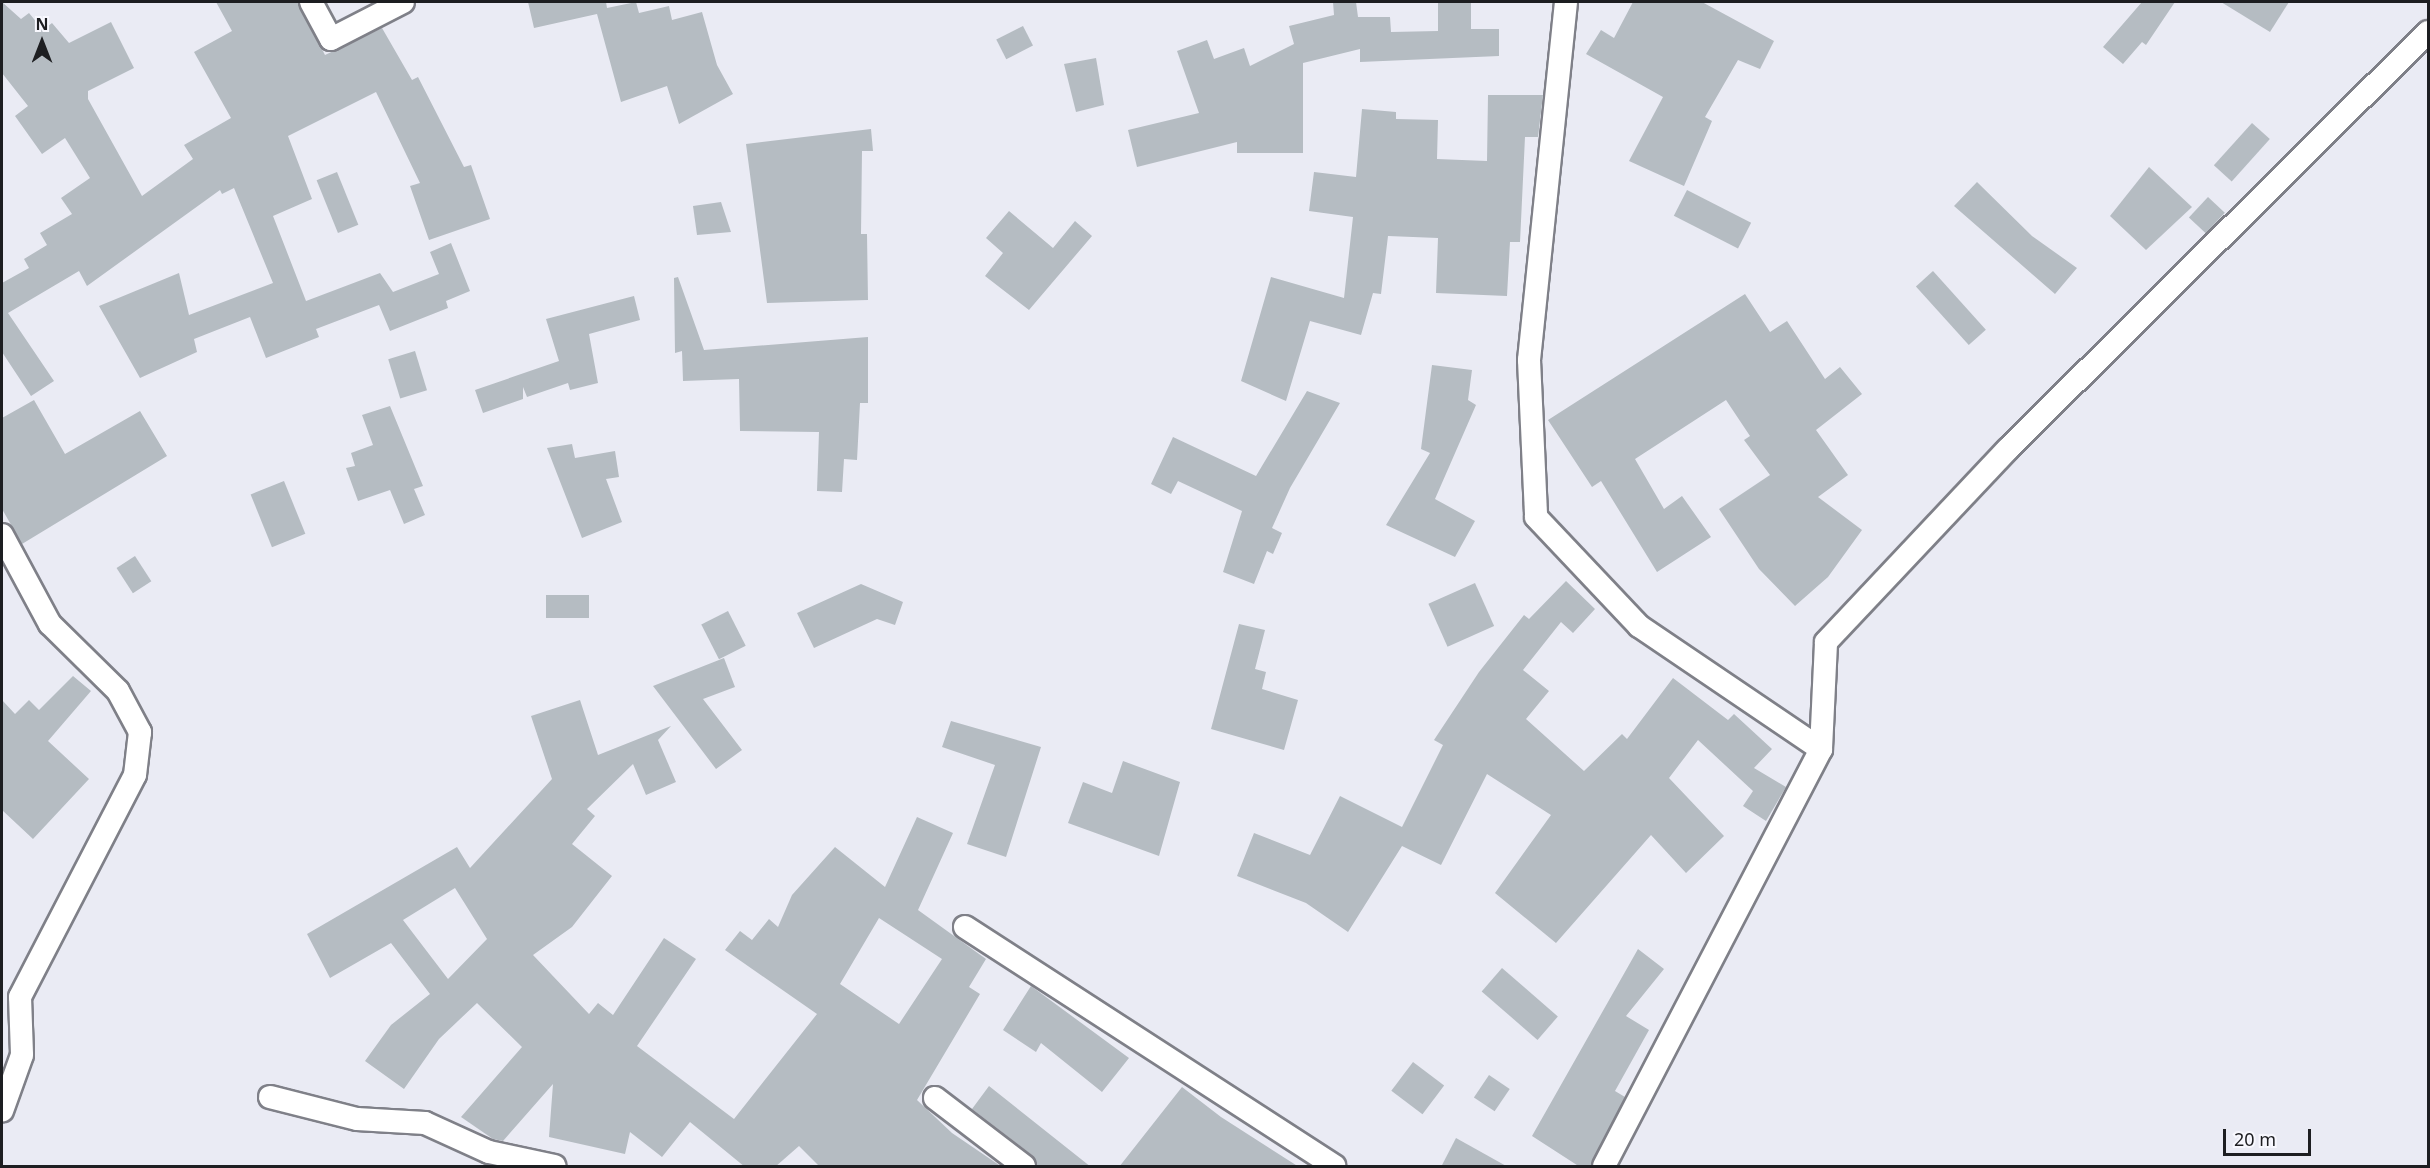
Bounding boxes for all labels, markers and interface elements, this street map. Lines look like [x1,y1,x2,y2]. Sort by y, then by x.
north arrow [12,12,72,72]
text: N [35,13,49,35]
scale bar [2226,1117,2314,1155]
text: 20 m [2234,1127,2276,1151]

